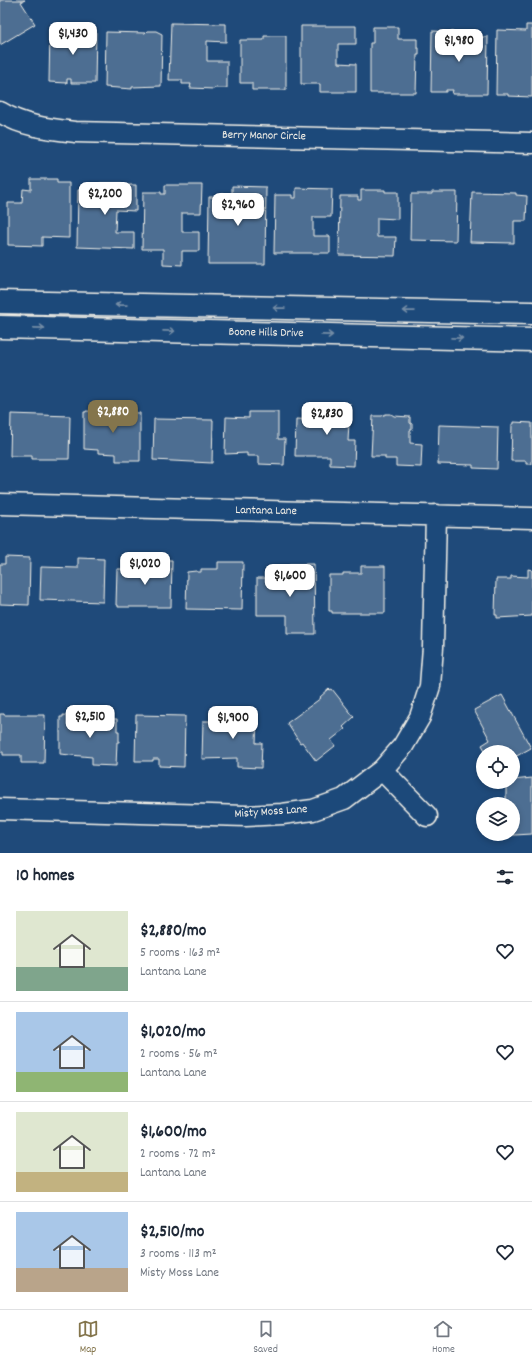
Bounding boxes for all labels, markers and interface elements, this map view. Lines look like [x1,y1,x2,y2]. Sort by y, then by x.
pin: $1,430 [40,22,106,56]
text: $1,430 [58,25,88,44]
pin: $1,980 [426,29,492,63]
text: $1,980 [444,32,474,51]
street label: Berry Manor Circle [222,127,306,145]
pin: $2,200 [72,182,138,216]
text: $2,200 [88,185,122,204]
pin: $2,960 [205,193,271,227]
text: $2,960 [221,196,255,215]
one-way arrow [115,301,128,309]
one-way arrow [273,304,286,312]
one-way arrow [403,307,416,315]
one-way arrow [32,324,45,332]
street label: Boone Hills Drive [228,324,304,342]
one-way arrow [162,327,175,335]
one-way arrow [320,331,333,339]
one-way arrow [450,334,463,342]
pin: $2,880 [80,400,146,434]
pin: $2,830 [294,402,360,436]
text: $2,880 [97,403,129,422]
text: $2,830 [311,405,343,424]
street label: Lantana Lane [235,502,297,520]
pin: $1,020 [112,552,178,586]
text: $1,020 [129,555,161,574]
pin: $1,600 [257,564,323,598]
text: $1,600 [274,567,306,586]
pin: $2,510 [57,705,123,739]
pin: $1,900 [200,706,266,740]
text: $2,510 [75,708,105,727]
text: $1,900 [217,709,249,728]
map controls [476,745,520,841]
button: locate [476,745,520,789]
button: layers [476,797,520,841]
street label: Misty Moss Lane [234,801,308,823]
text: 10 homes [16,865,75,889]
icon: filters [494,866,516,888]
text: $2,880/mo [140,920,206,944]
icon: home [48,927,96,975]
icon: heart [494,940,516,962]
text: 5 rooms · 163 m² [140,944,220,963]
text: Lantana Lane [140,963,207,982]
text: $1,020/mo [140,1021,206,1045]
icon: home [48,1028,96,1076]
icon: heart [494,1041,516,1063]
text: 2 rooms · 56 m² [140,1045,217,1064]
text: Lantana Lane [140,1064,207,1083]
text: $1,600/mo [140,1121,207,1145]
icon: home [48,1128,96,1176]
icon: heart [494,1141,516,1163]
text: 2 rooms · 72 m² [140,1145,216,1164]
text: Lantana Lane [140,1164,207,1183]
text: $2,510/mo [140,1221,204,1245]
icon: home [48,1228,96,1276]
icon: heart [494,1241,516,1263]
text: 3 rooms · 113 m² [140,1245,217,1264]
text: Misty Moss Lane [140,1264,219,1283]
tab: Map [77,1318,99,1358]
tab: Saved [253,1318,278,1358]
tab: Home [432,1318,455,1358]

